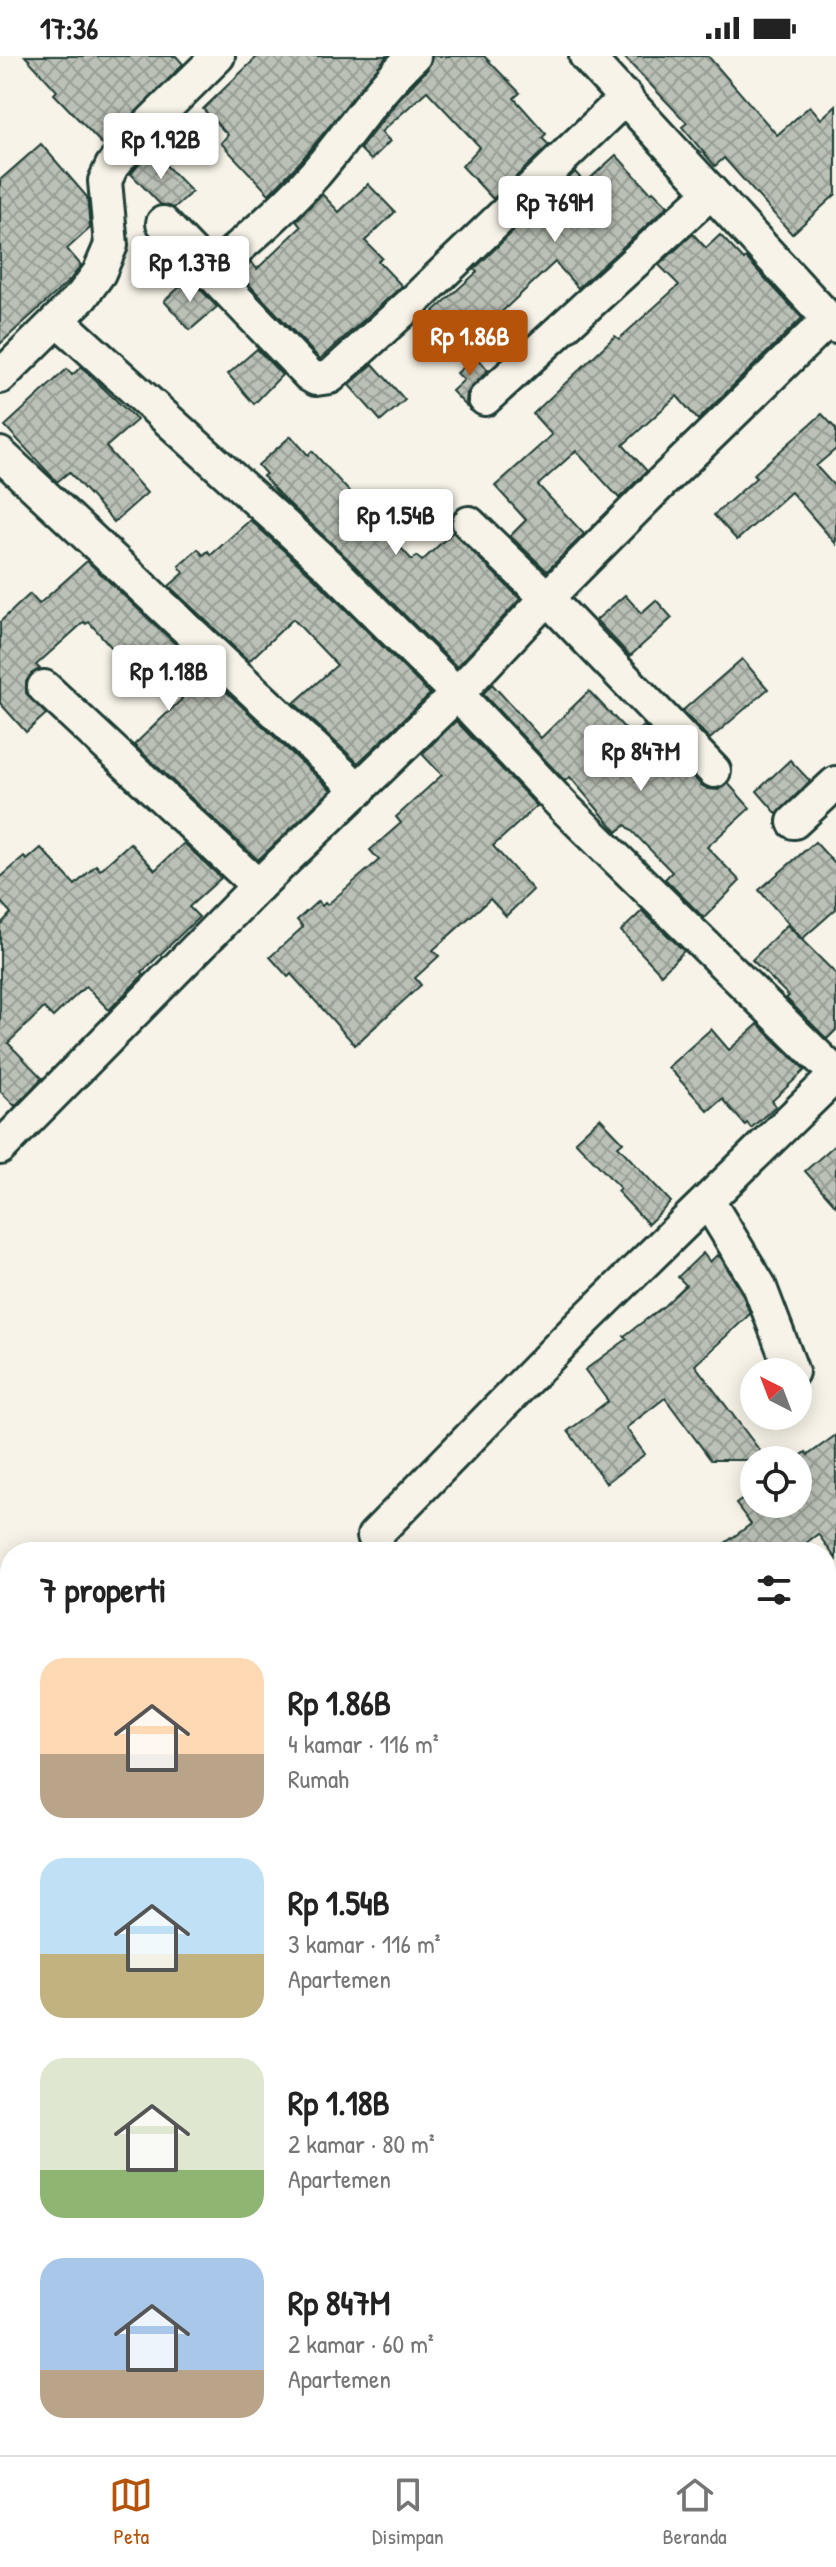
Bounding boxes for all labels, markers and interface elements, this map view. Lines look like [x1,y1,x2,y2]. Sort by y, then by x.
text: 17:36 [40,8,98,48]
pin: Rp 1.92B [78,113,244,181]
text: Rp 1.92B [122,121,200,156]
pin: Rp 769M [481,176,629,244]
text: Rp 769M [516,184,594,219]
pin: Rp 1.37B [107,236,273,304]
text: Rp 1.37B [149,244,231,279]
pin: Rp 1.86B [387,310,553,378]
text: Rp 1.86B [431,318,509,353]
pin: Rp 1.54B [313,489,479,557]
text: Rp 1.54B [357,497,435,532]
pin: Rp 1.18B [86,645,252,713]
text: Rp 1.18B [130,653,208,688]
pin: Rp 847M [567,725,715,793]
text: Rp 847M [602,733,680,768]
north arrow [740,1358,812,1430]
map controls [740,1358,812,1518]
button: locate [740,1446,812,1518]
text: 7 properti [40,1567,166,1613]
icon: filters [752,1568,796,1612]
text: Rp 1.86B [288,1680,391,1726]
icon: home [104,1690,200,1786]
text: 4 kamar · 116 m² [288,1726,439,1761]
text: Rumah [288,1761,349,1796]
text: Rp 1.54B [288,1880,390,1926]
icon: home [104,1890,200,1986]
text: 3 kamar · 116 m² [288,1926,441,1961]
text: Apartemen [288,1961,391,1996]
text: Rp 1.18B [288,2080,390,2126]
icon: home [104,2090,200,2186]
text: 2 kamar · 80 m² [288,2126,435,2161]
text: Apartemen [288,2161,391,2196]
text: Rp 847M [288,2280,390,2326]
icon: home [104,2290,200,2386]
text: 2 kamar · 60 m² [288,2326,434,2361]
text: Apartemen [288,2361,391,2396]
tab: Peta [109,2473,153,2551]
tab: Disimpan [372,2473,444,2551]
tab: Beranda [662,2473,727,2551]

